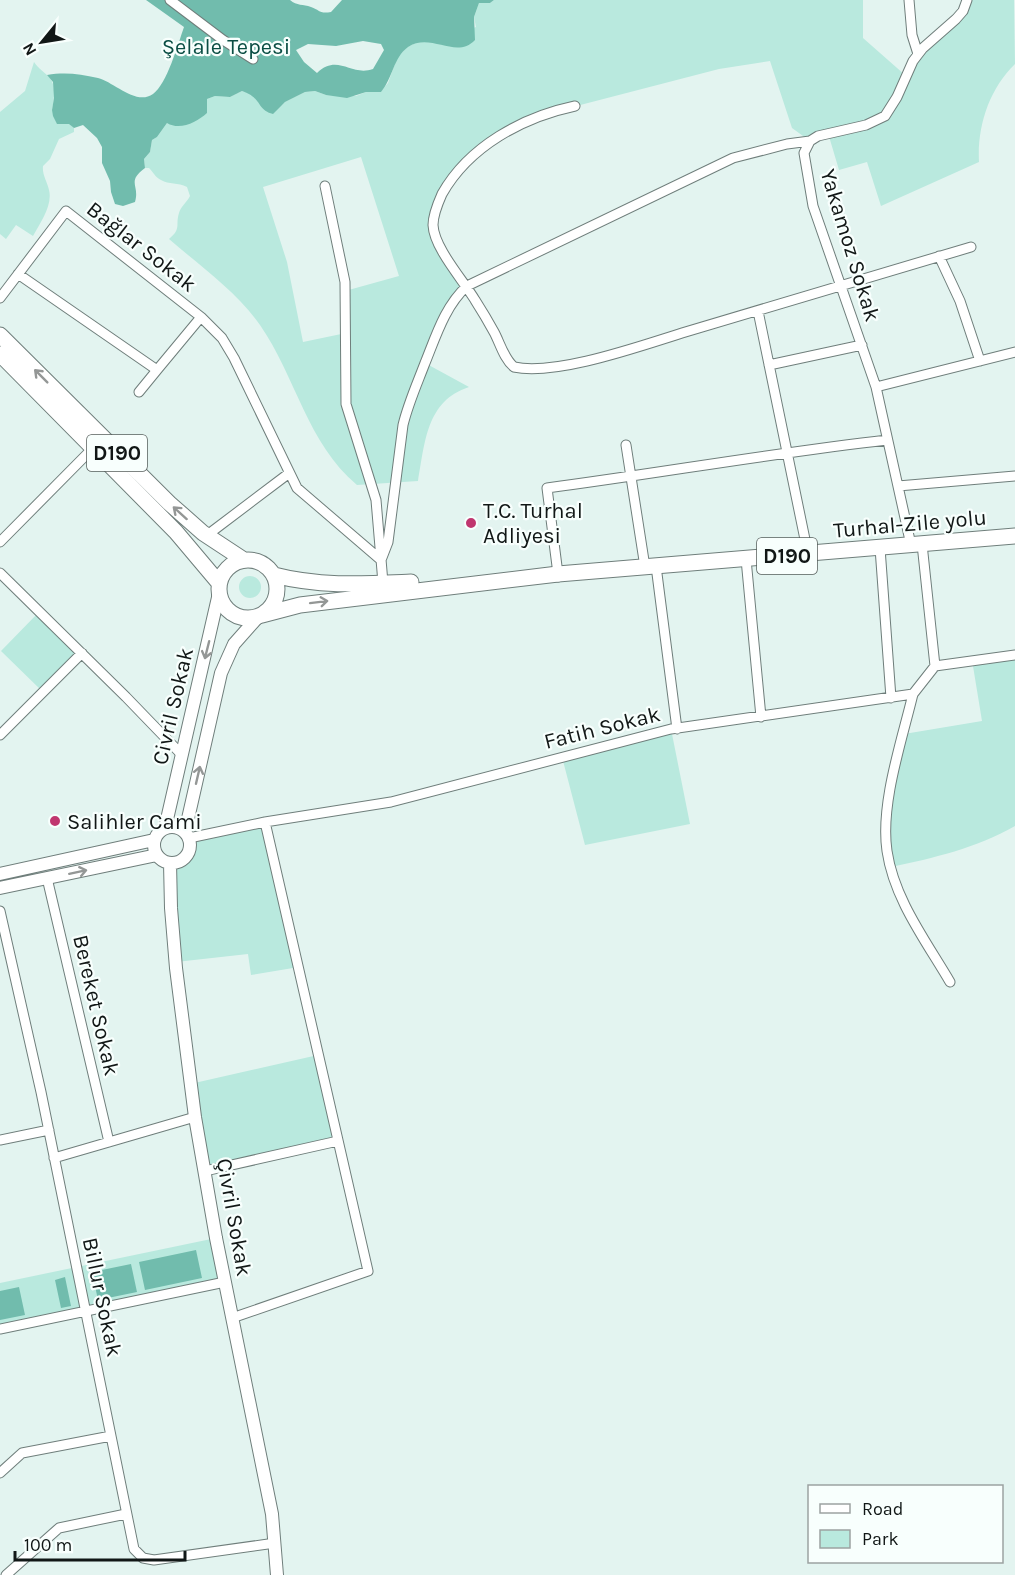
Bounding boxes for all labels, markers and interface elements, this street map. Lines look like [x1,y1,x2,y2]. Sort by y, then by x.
north arrow [12,12,72,72]
park label: Şelale Tepesi [162,34,290,60]
text: N [18,40,41,59]
street label: Yakamoz Sokak [815,166,886,325]
street label: Bağlar Sokak [81,196,201,298]
one-way arrow [34,369,48,384]
road number: D190 [87,435,147,471]
place label: T.C. Turhal Adliyesi [483,498,583,549]
street label: Turhal-Zile yolu [832,504,988,544]
one-way arrow [173,506,188,520]
marker: T.C. Turhal Adliyesi [464,516,478,530]
road number: D190 [757,538,817,574]
one-way arrow [309,597,329,608]
one-way arrow [200,641,212,660]
street label: Civril Sokak [147,645,199,767]
street label: Fatih Sokak [542,701,663,755]
one-way arrow [192,766,204,785]
place label: Salihler Cami [67,809,202,835]
marker: Salihler Cami [48,814,62,828]
one-way arrow [68,866,87,877]
street label: Bereket Sokak [67,932,125,1078]
street label: Çivril Sokak [211,1156,257,1278]
street label: Billur Sokak [77,1235,127,1359]
legend [808,1485,1003,1563]
text: Road [862,1498,903,1520]
scale bar [15,1524,184,1562]
text: Park [862,1528,899,1550]
text: 100 m [24,1534,72,1556]

